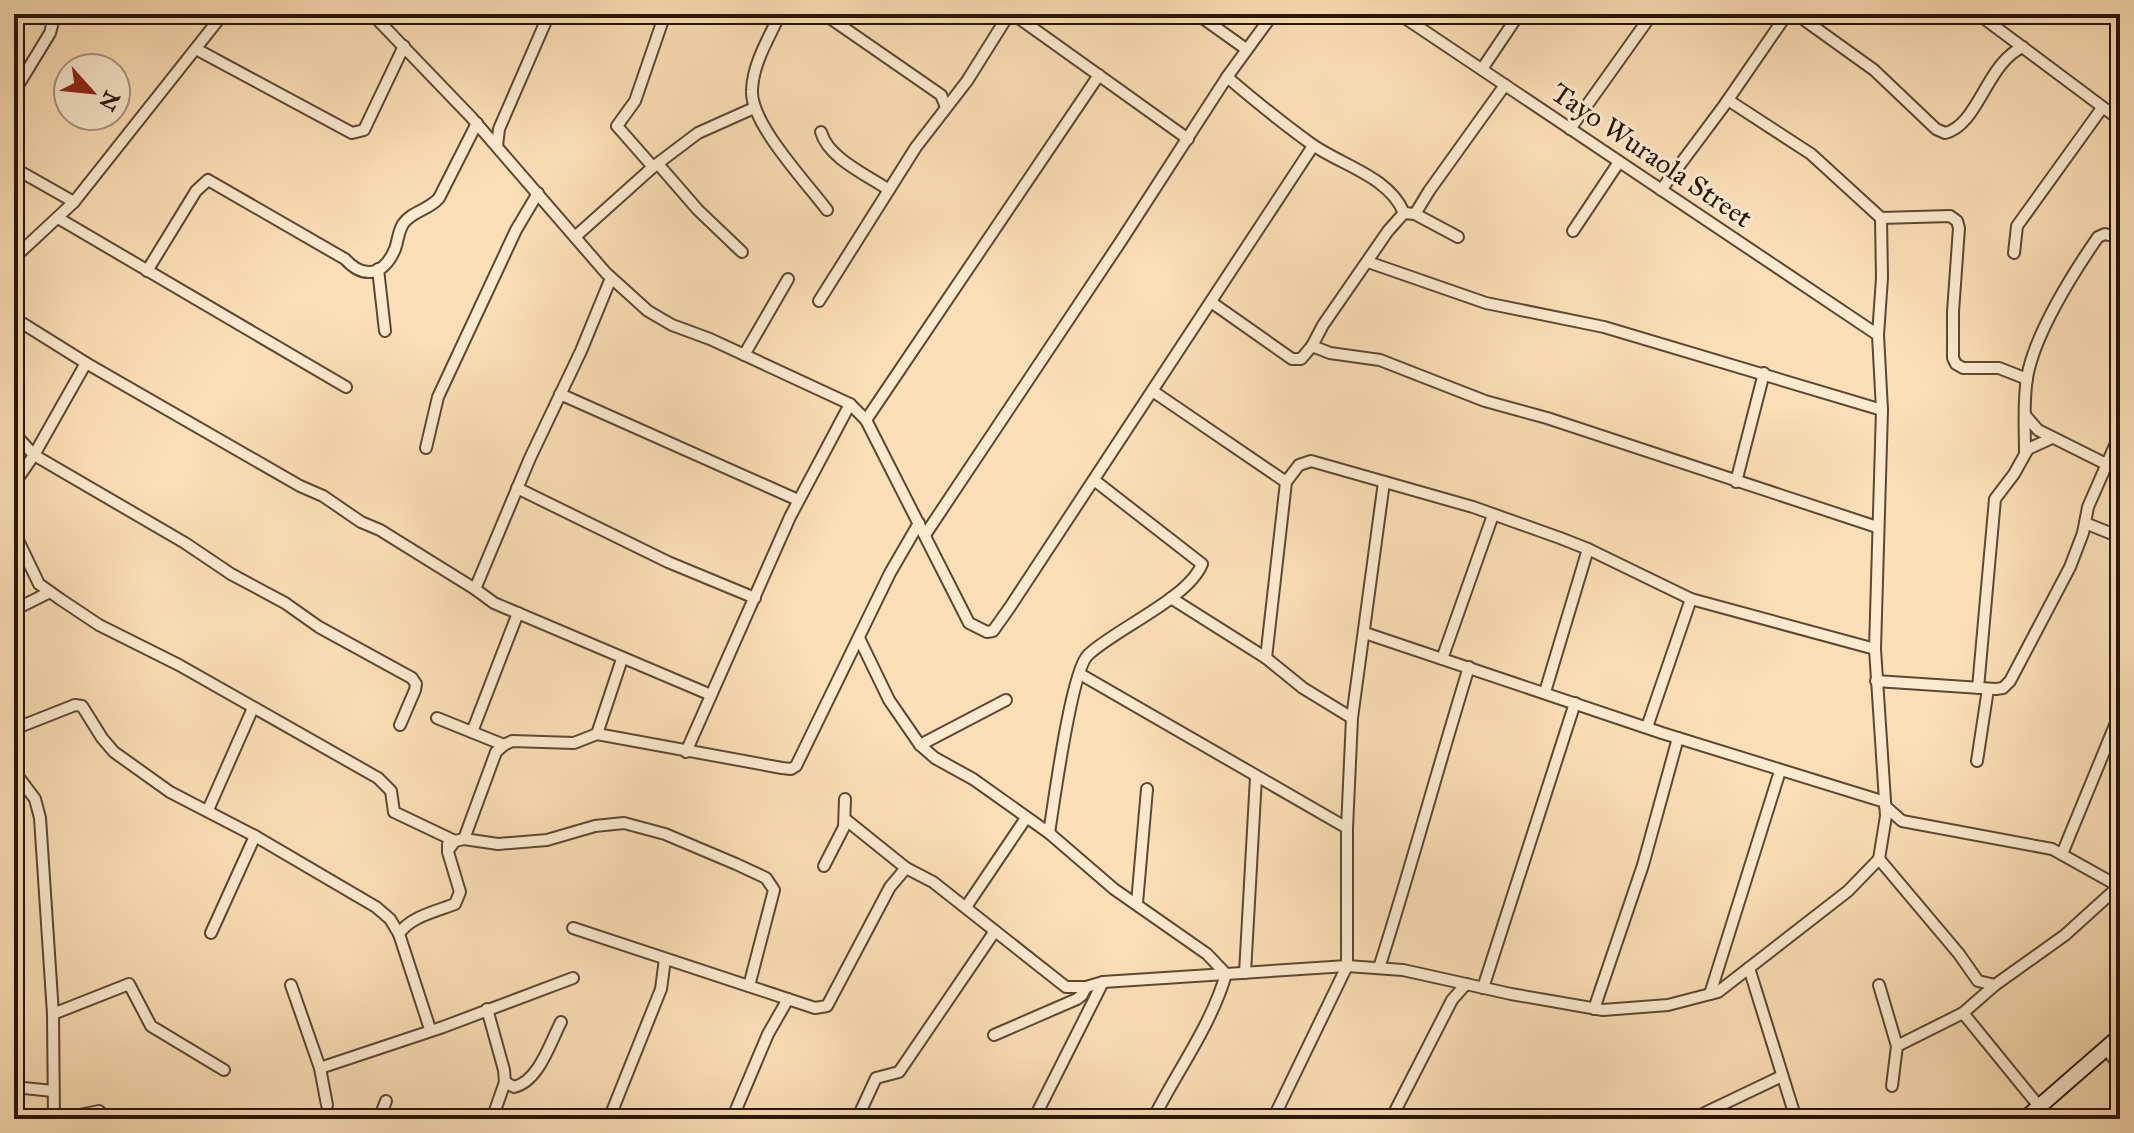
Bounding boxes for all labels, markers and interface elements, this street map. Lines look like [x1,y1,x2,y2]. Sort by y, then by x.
north arrow [52,52,132,132]
street label: Tayo Wuraola Street [1545,75,1759,235]
text: N [93,86,126,116]

